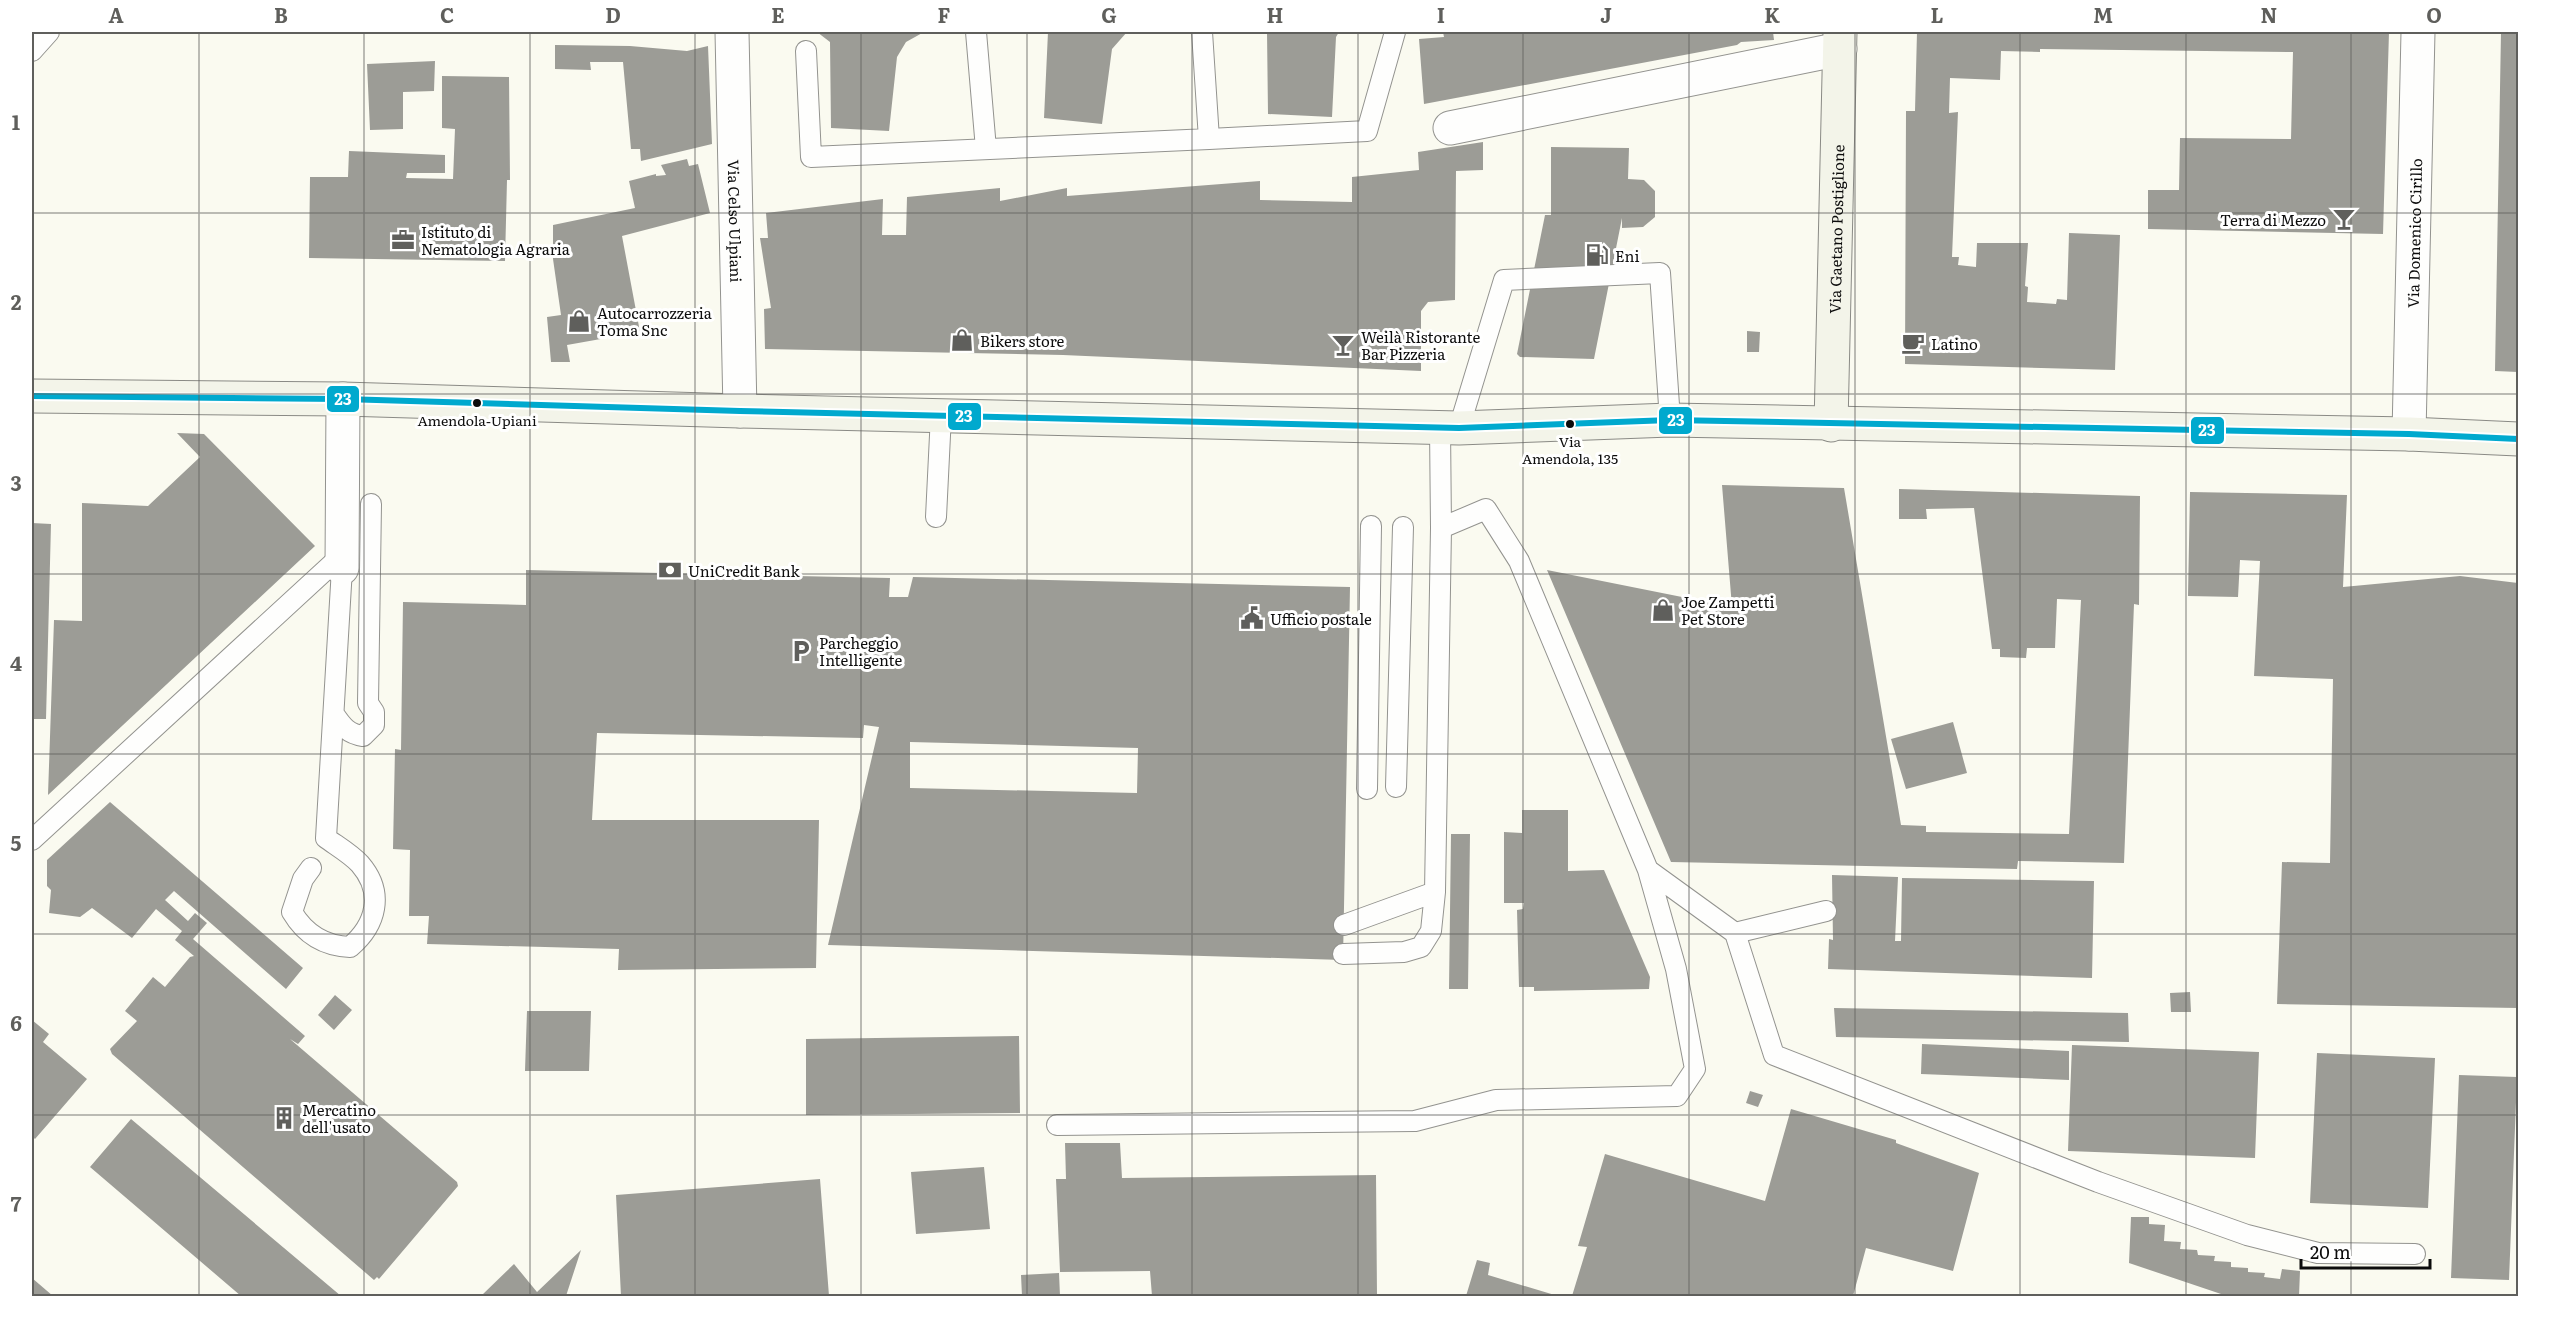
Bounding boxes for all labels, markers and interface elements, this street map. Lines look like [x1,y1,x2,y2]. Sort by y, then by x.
text: A [108,0,124,29]
text: B [274,0,288,29]
text: C [440,0,454,29]
text: D [605,0,621,29]
text: E [771,0,785,29]
text: F [938,0,951,29]
text: G [1101,0,1117,29]
text: H [1267,0,1283,29]
text: I [1437,0,1445,29]
text: J [1600,0,1612,29]
text: K [1764,0,1780,29]
text: L [1931,0,1944,29]
text: M [2093,0,2113,29]
text: N [2261,0,2277,29]
text: O [2426,0,2442,29]
text: 1 [12,106,20,136]
street label: Via Gaetano Postiglione [1822,144,1849,314]
street label: Via Domenico Cirillo [2400,158,2427,308]
street label: Via Celso Ulpiani [723,159,749,283]
bar icon: Terra di Mezzo [2331,206,2357,232]
place label: Terra di Mezzo [2220,208,2326,231]
place label: Istituto di Nematologia Agraria [421,220,571,260]
office icon: Istituto di Nematologia Agraria [390,227,416,253]
fuel station icon: Eni [1584,242,1610,268]
place label: Eni [1615,244,1639,267]
text: 2 [11,286,22,316]
place label: Autocarrozzeria Toma Snc [597,301,713,341]
shop icon: Autocarrozzeria Toma Snc [566,308,592,334]
place label: Weilà Ristorante Bar Pizzeria [1361,325,1481,365]
shop icon: Bikers store [949,327,975,353]
place label: Bikers store [980,329,1065,352]
cafe icon: Latino [1900,330,1926,356]
bar icon: Weilà Ristorante Bar Pizzeria [1330,332,1356,358]
place label: Latino [1931,332,1978,355]
line badge: 23 [326,385,360,413]
text: 23 [334,386,352,410]
marker: Amendola-Upiani [471,397,483,409]
line badge: 23 [947,402,982,431]
text: 23 [955,403,973,427]
line badge: 23 [1658,406,1693,435]
text: 23 [1667,407,1685,431]
place label: Amendola-Upiani [417,410,537,430]
line badge: 23 [2190,416,2225,445]
text: 23 [2198,417,2216,441]
marker: Via Amendola, 135 [1564,418,1576,430]
place label: Via Amendola, 135 [1522,431,1618,468]
text: 3 [10,467,22,497]
bank icon: UniCredit Bank [657,557,683,583]
place label: UniCredit Bank [688,559,801,582]
place label: Joe Zampetti Pet Store [1681,590,1774,630]
shop icon: Joe Zampetti Pet Store [1650,597,1676,623]
public building icon: Ufficio postale [1239,605,1265,631]
place label: Ufficio postale [1270,607,1372,630]
place label: Parcheggio Intelligente [819,631,902,671]
parking icon: Parcheggio Intelligente [788,638,814,664]
text: 4 [10,647,22,677]
text: 5 [11,827,22,857]
text: 6 [10,1007,22,1037]
place label: Mercatino dell'usato [302,1098,376,1138]
building icon: Mercatino dell'usato [271,1105,297,1131]
text: 7 [11,1188,22,1218]
scale bar [2301,1232,2430,1270]
text: 20 m [2310,1238,2351,1265]

